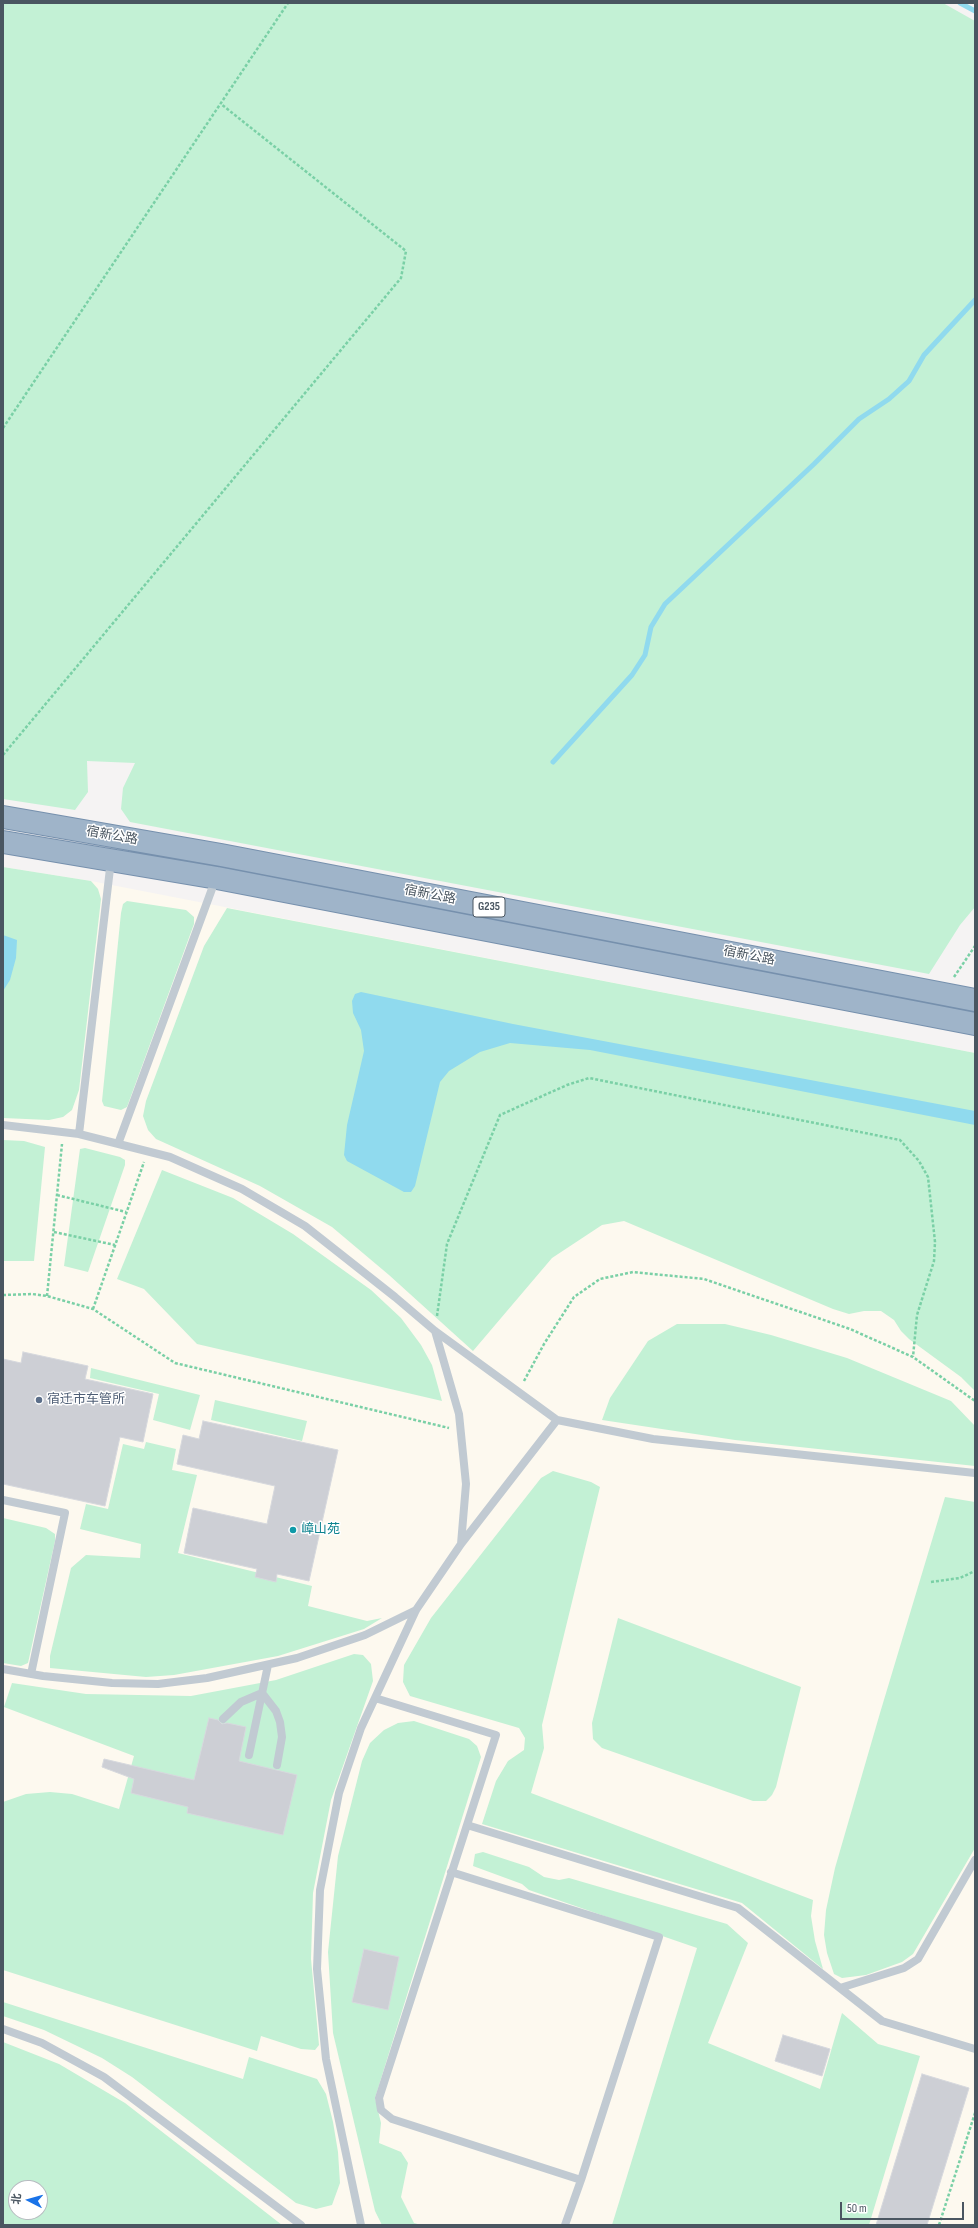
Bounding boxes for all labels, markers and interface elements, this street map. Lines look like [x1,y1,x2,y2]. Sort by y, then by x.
street label: 宿新公路 [85,824,139,848]
street label: 宿新公路 [403,882,457,908]
road number: G235 [473,897,505,917]
street label: 宿新公路 [722,943,776,969]
place label: 宿迁市车管所 [47,1392,125,1408]
marker: 宿迁市车管所 [34,1395,44,1405]
place label: 嶂山苑 [301,1522,340,1538]
marker: 嶂山苑 [288,1525,298,1535]
north arrow [8,2180,48,2220]
text: 北 [10,2193,24,2205]
scale bar [842,2194,966,2220]
text: 50 m [847,2201,867,2216]

